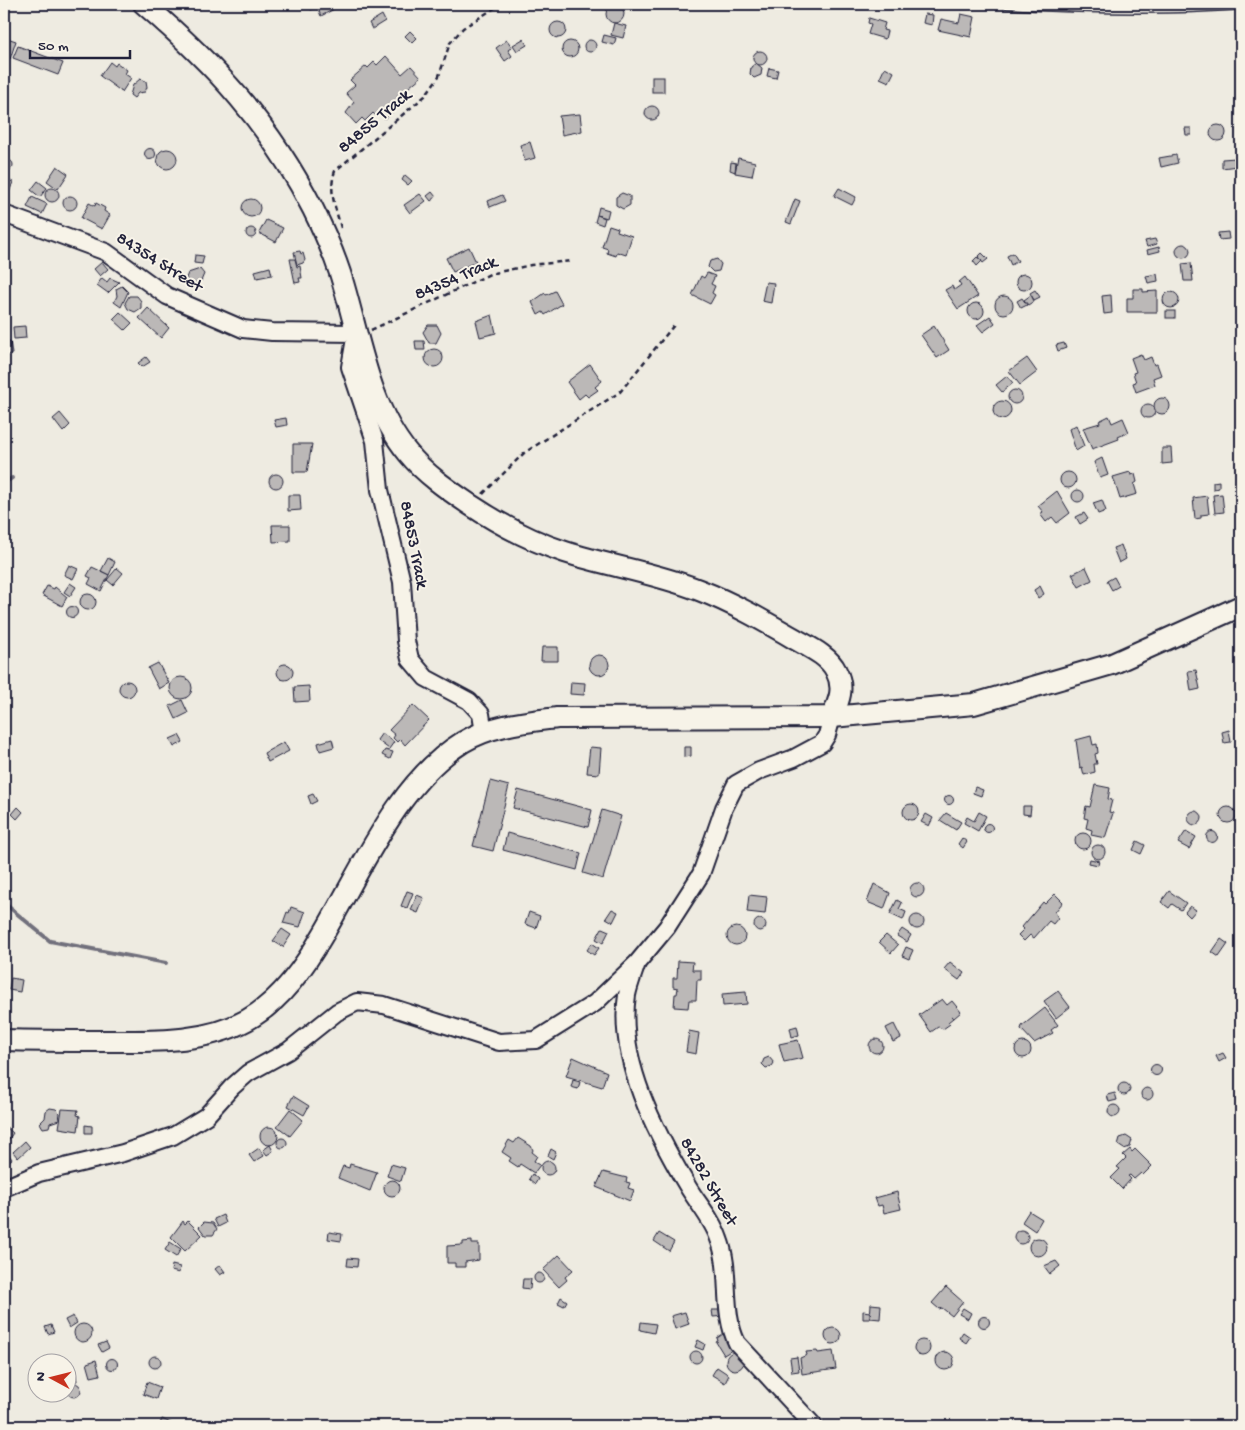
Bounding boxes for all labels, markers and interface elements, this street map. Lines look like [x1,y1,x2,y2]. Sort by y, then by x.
scale bar [30,28,130,60]
text: 50 m [38,38,69,56]
street label: 84855 Track [334,84,417,159]
street label: 84354 Street [112,228,208,299]
street label: 84354 Track [412,251,502,306]
street label: 84853 Track [394,499,432,592]
street label: 84282 Street [674,1134,742,1231]
north arrow [28,1352,78,1402]
text: N [33,1371,51,1382]

